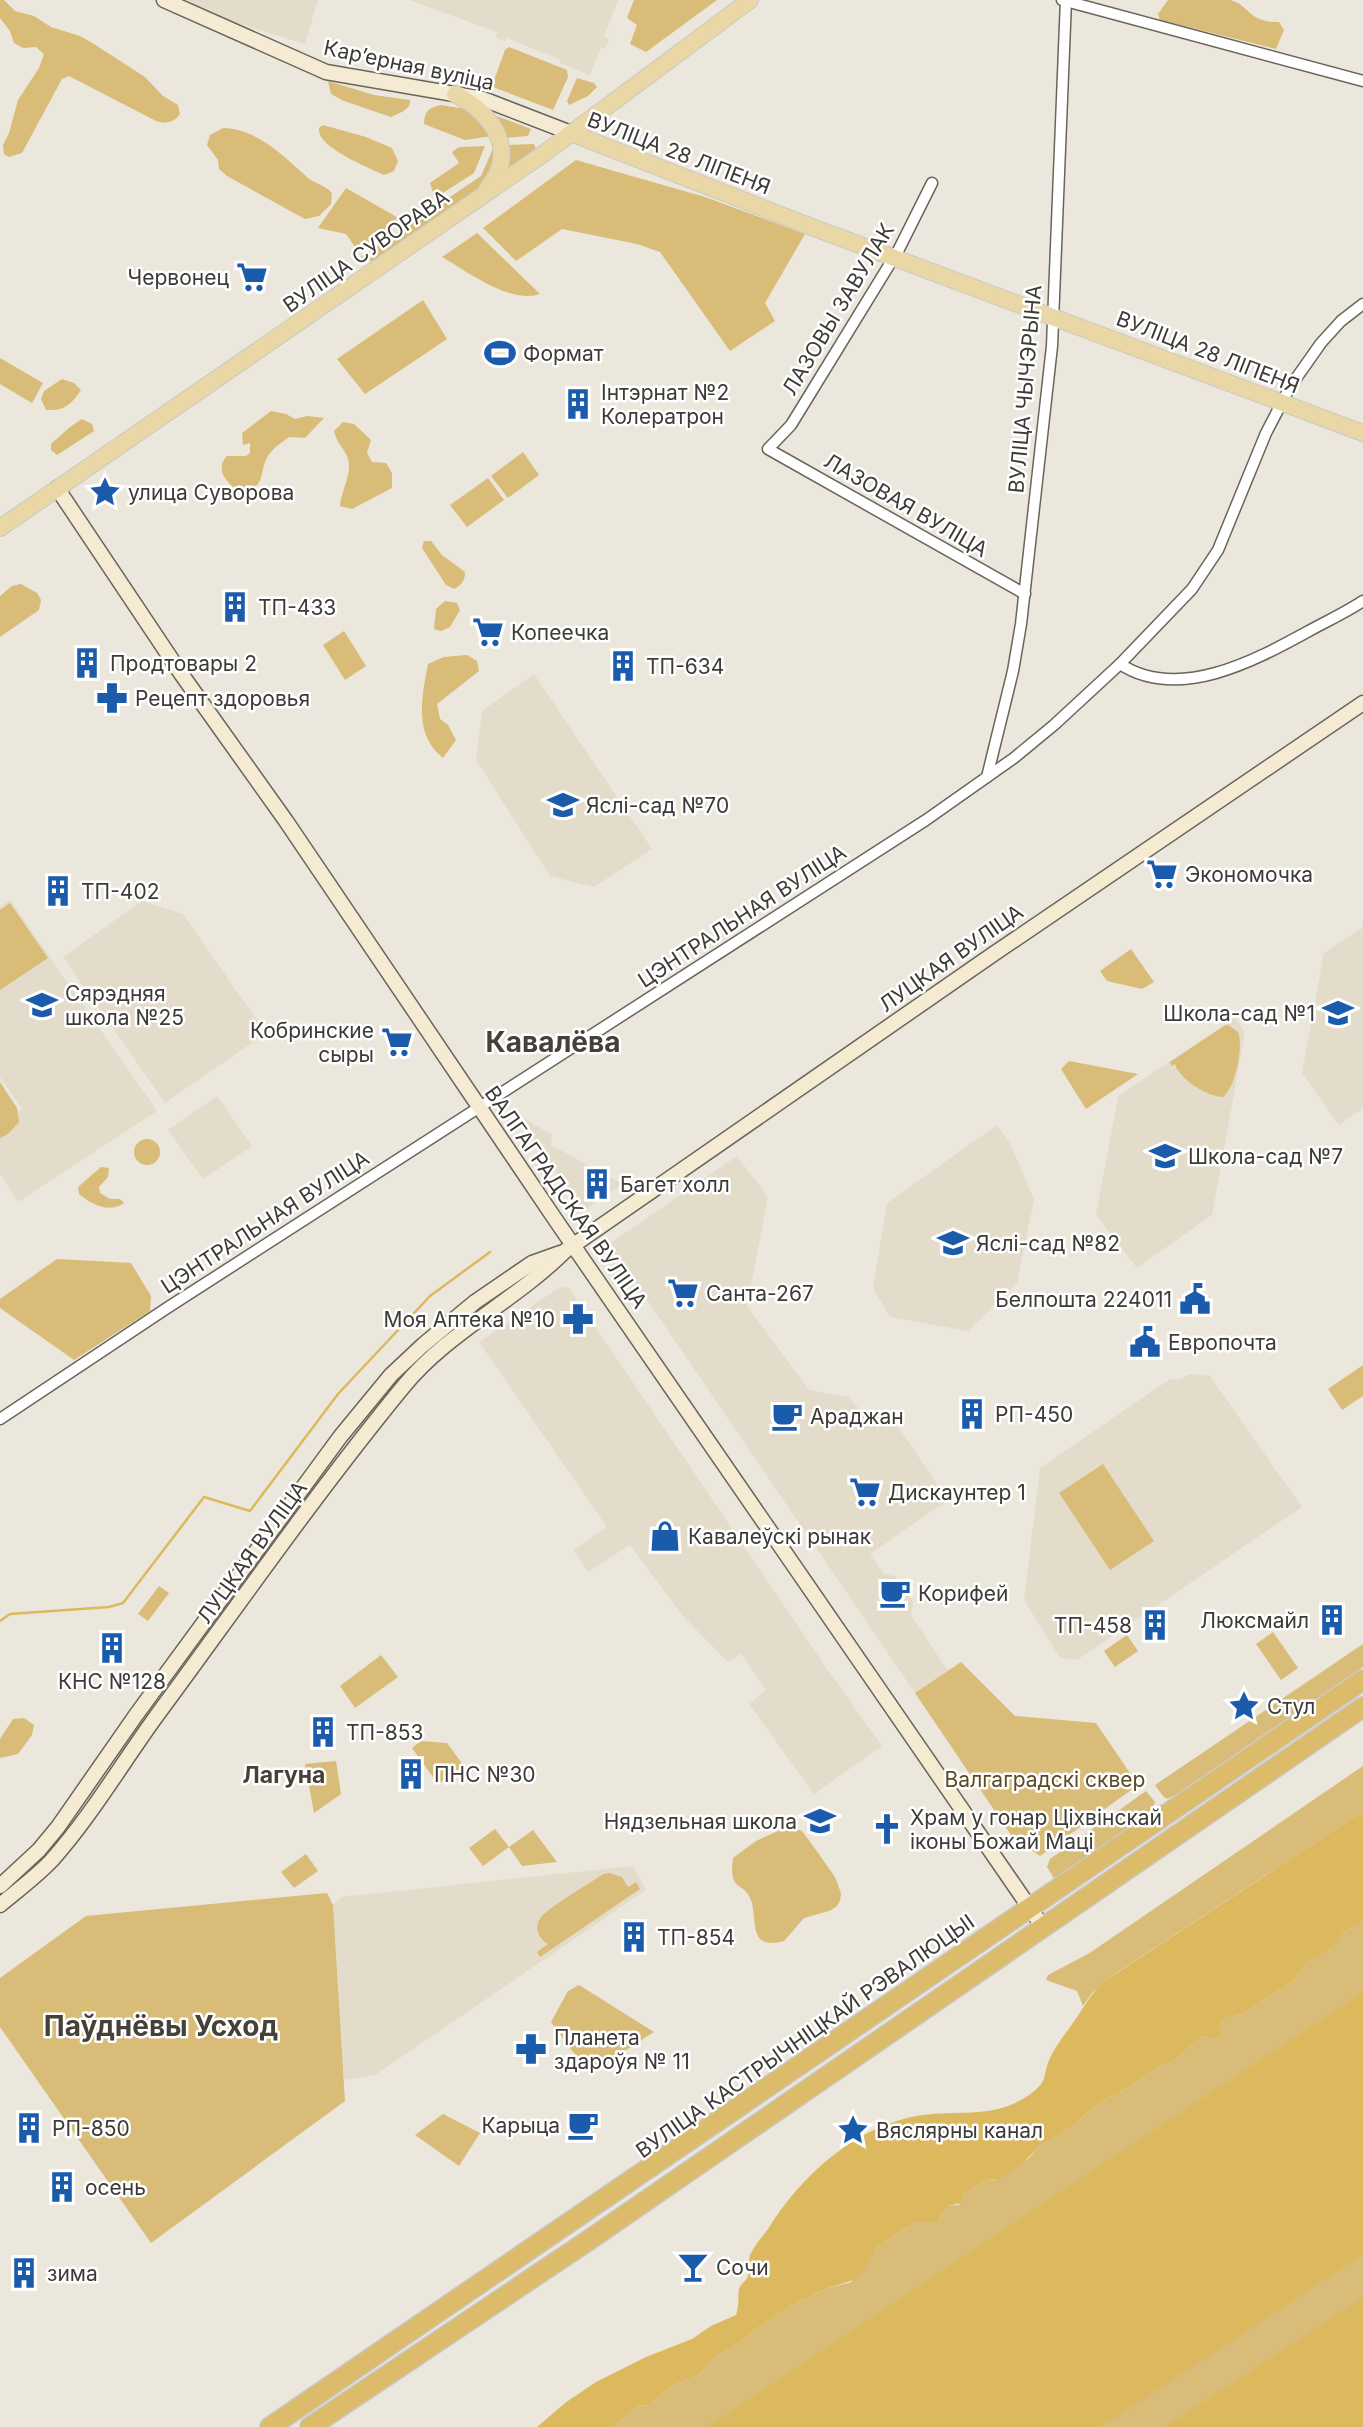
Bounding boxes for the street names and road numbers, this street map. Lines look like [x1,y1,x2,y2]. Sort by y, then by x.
street label: Карʼерная вуліца [322,35,496,95]
street label: ВУЛІЦА 28 ЛІПЕНЯ [584,107,774,199]
street label: ВУЛІЦА СУВОРАВА [278,184,454,318]
street label: ЛАЗОВЫ ЗАВУЛАК [777,219,899,399]
street label: ВУЛІЦА ЧЫЧЭРЫНА [1003,284,1047,494]
street label: ВУЛІЦА 28 ЛІПЕНЯ [1113,306,1303,398]
street label: ЛАЗОВАЯ ВУЛІЦА [820,448,992,562]
street label: ЦЭНТРАЛЬНАЯ ВУЛІЦА [633,839,851,993]
street label: ЛУЦКАЯ ВУЛІЦА [874,899,1028,1017]
street label: ВАЛГАГРАДСКАЯ ВУЛІЦА [480,1081,652,1313]
street label: ЦЭНТРАЛЬНАЯ ВУЛІЦА [156,1145,374,1299]
street label: ЛУЦКАЯ ВУЛІЦА [192,1476,312,1628]
street label: ВУЛІЦА КАСТРЫЧНІЦКАЙ РЭВАЛЮЦЫІ [630,1908,979,2163]

